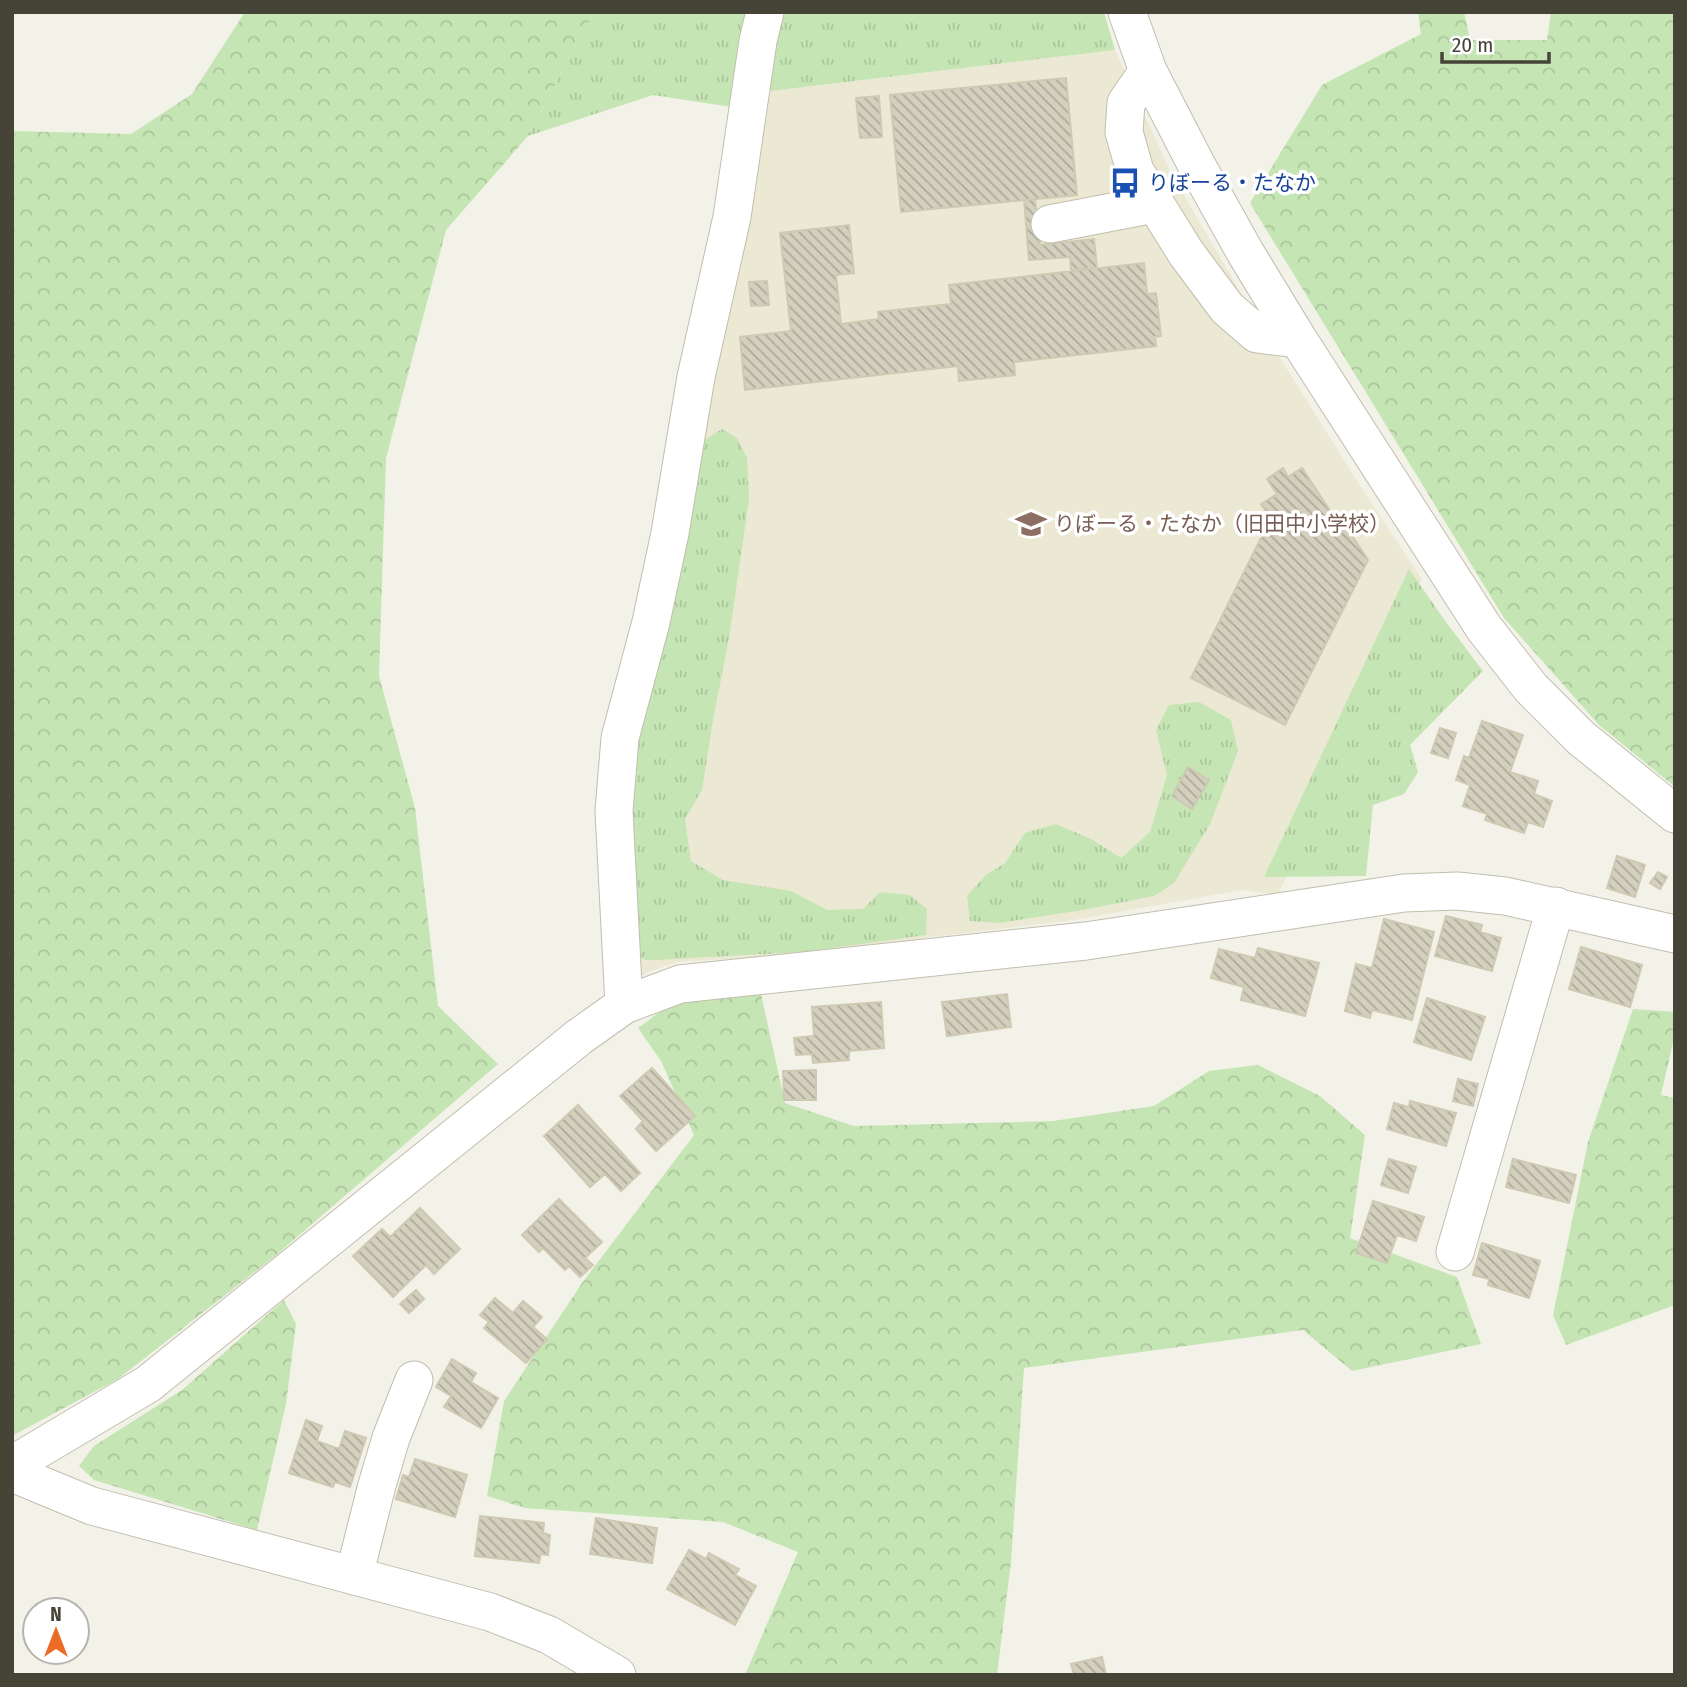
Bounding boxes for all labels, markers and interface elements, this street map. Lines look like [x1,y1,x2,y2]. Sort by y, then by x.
scale bar [1442,21,1549,65]
text: 20 m [1452,32,1493,58]
bus stop icon: りぼーる・たなか [1108,166,1142,200]
place label: りぼーる・たなか [1148,170,1316,196]
school or university icon: りぼーる・たなか（旧田中小学校） [1014,507,1048,541]
place label: りぼーる・たなか（旧田中小学校） [1054,511,1390,537]
north arrow [21,1596,91,1666]
text: N [50,1603,62,1626]

